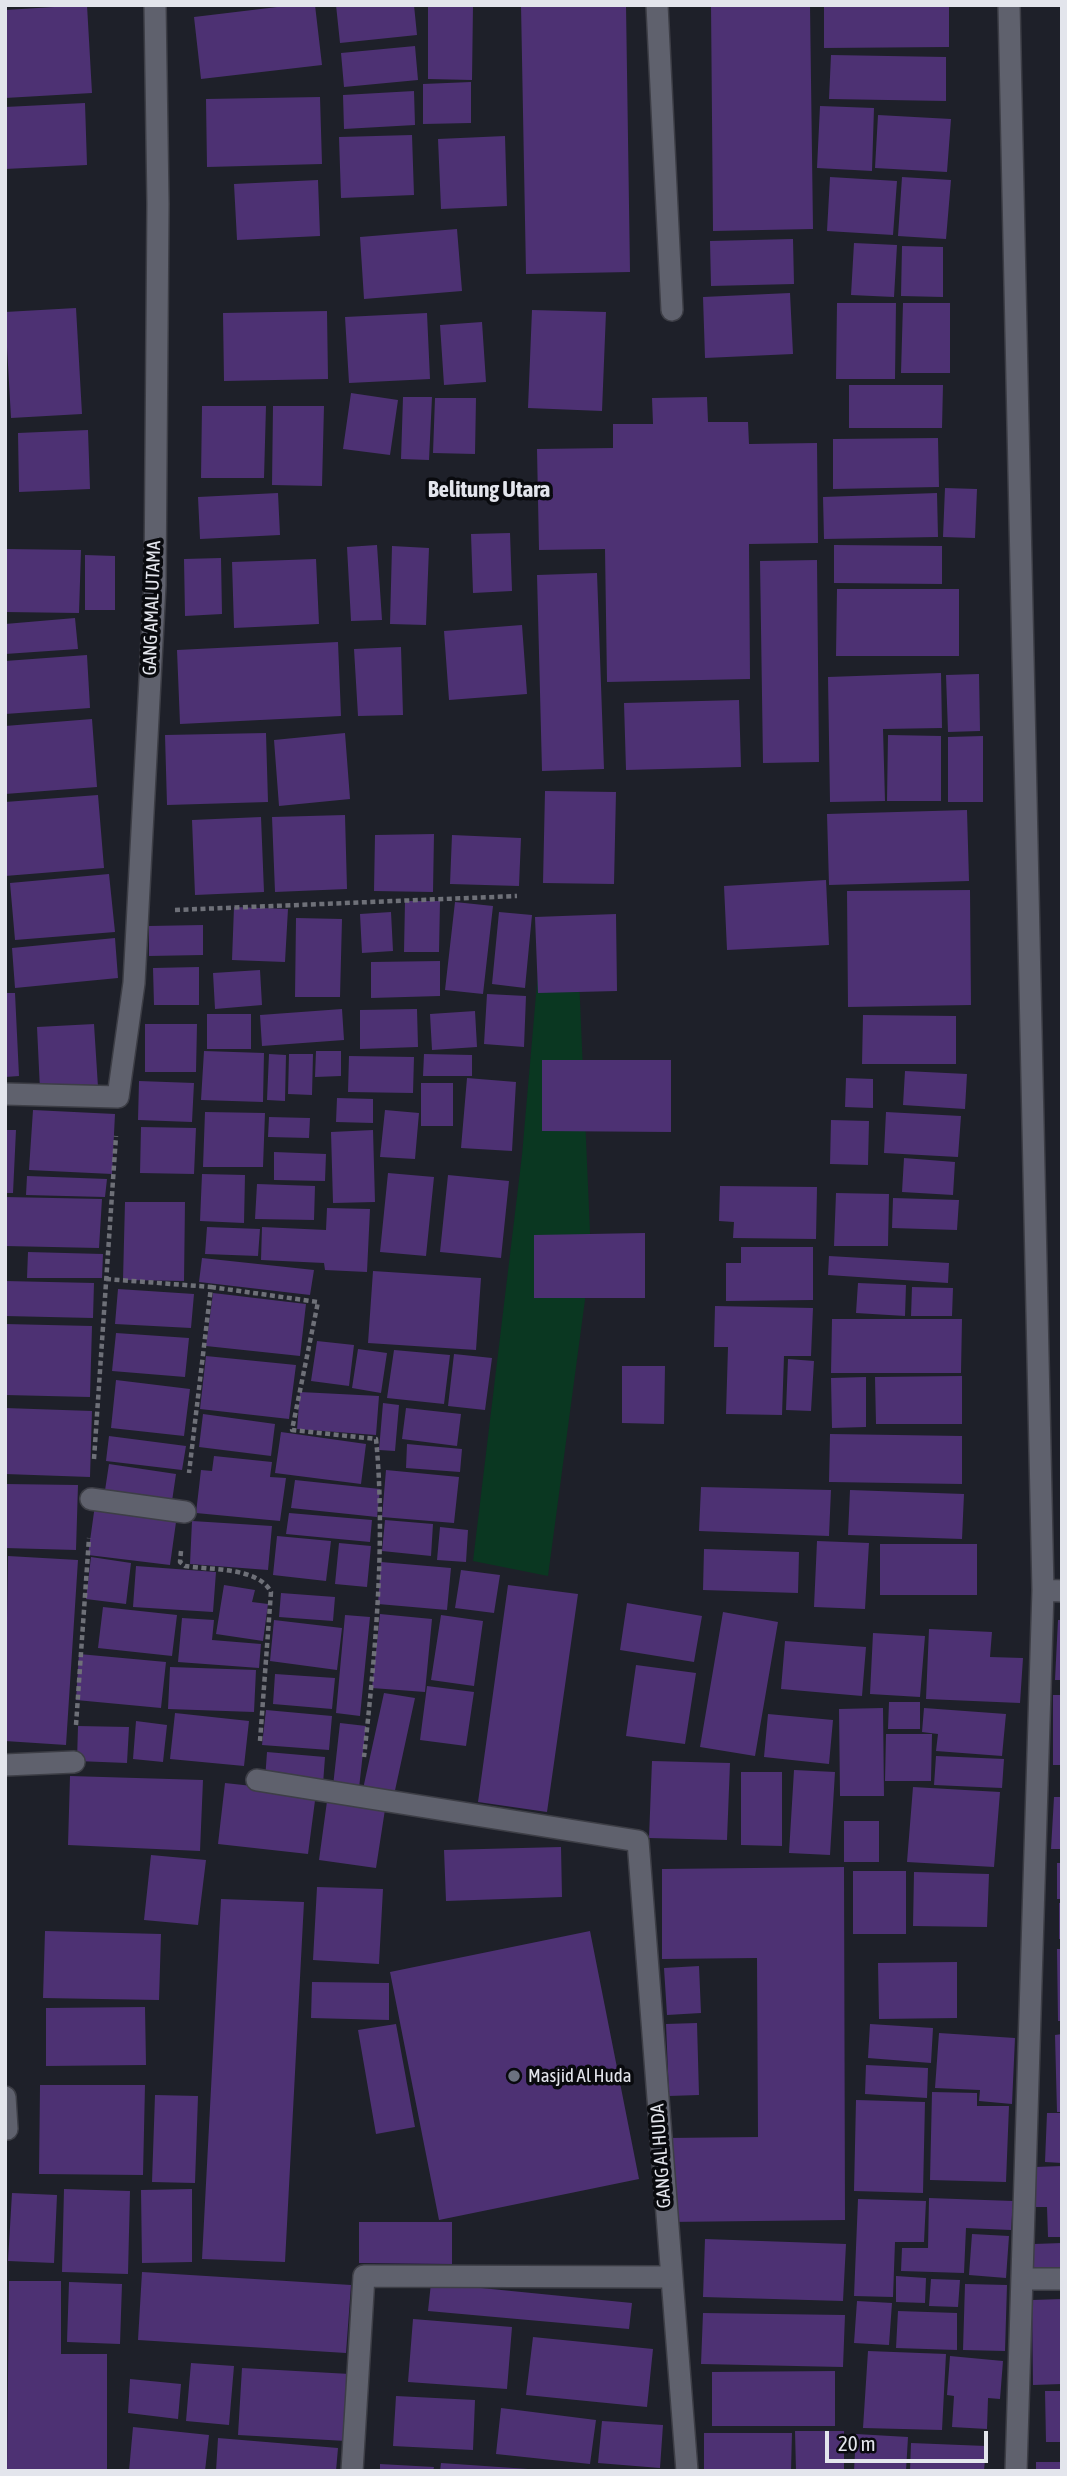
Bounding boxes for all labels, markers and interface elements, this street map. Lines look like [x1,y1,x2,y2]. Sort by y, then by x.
district label: Belitung Utara [428,476,550,504]
street label: GANG AMAL UTAMA [138,540,166,676]
place label: Masjid Al Huda [528,2065,632,2087]
marker: Masjid Al Huda [506,2068,522,2084]
street label: GANG AL HUDA [646,2103,676,2209]
scale bar [829,2416,992,2460]
text: 20 m [838,2431,876,2455]

